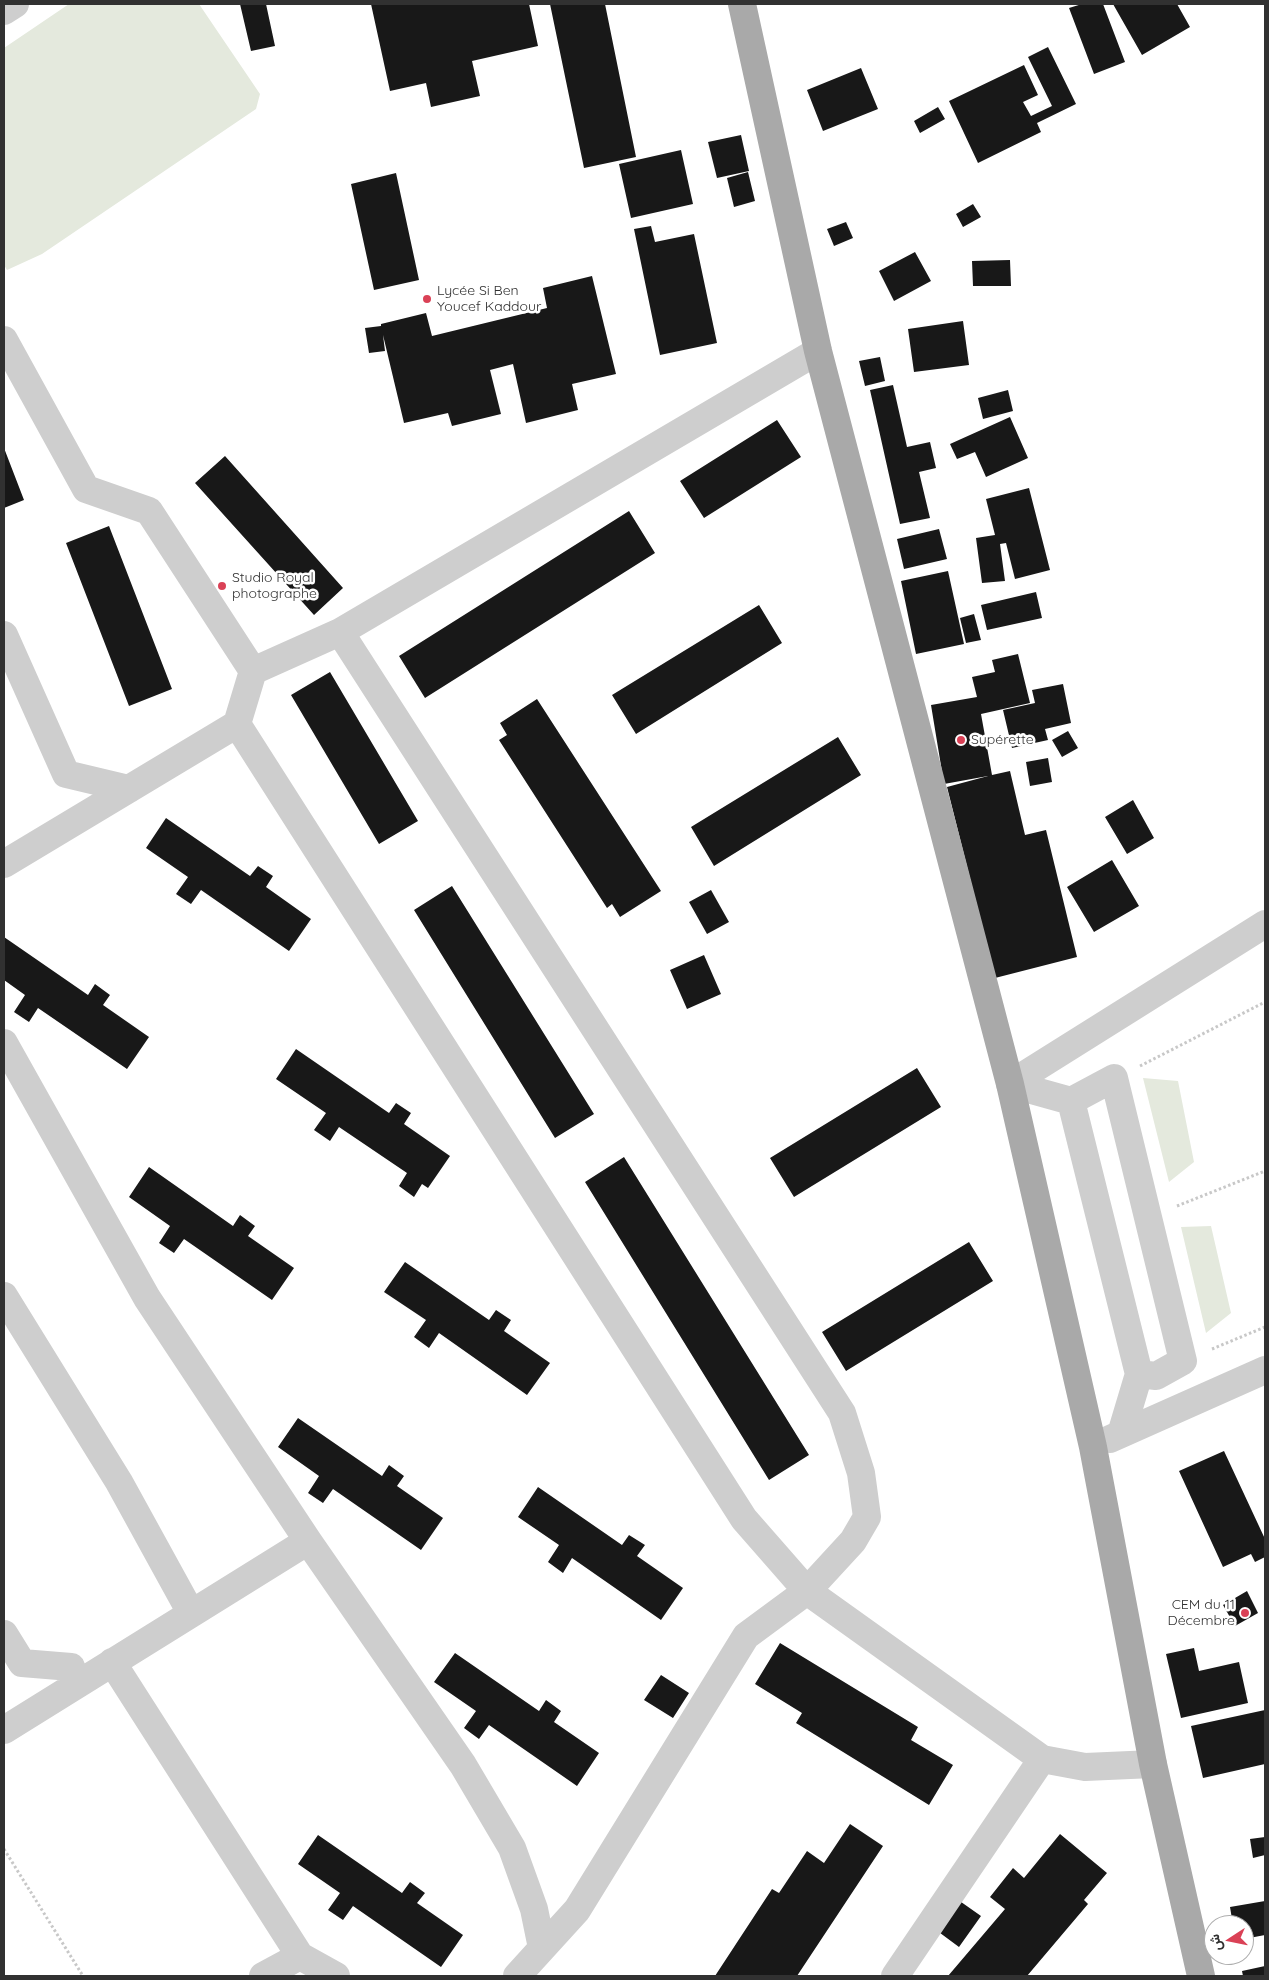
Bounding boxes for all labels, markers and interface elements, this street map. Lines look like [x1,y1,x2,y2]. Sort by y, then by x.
place label: Lycée Si Ben Youcef Kaddour [437,283,541,316]
marker: Lycée Si Ben Youcef Kaddour [421,293,433,305]
place label: Studio Royal photographe [232,570,317,602]
marker: Studio Royal photographe [216,580,228,592]
place label: Supérette [971,732,1034,748]
marker: Supérette [955,734,967,746]
place label: CEM du 11 Décembre [1168,1597,1235,1630]
marker: CEM du 11 Décembre [1239,1607,1251,1619]
north arrow [1204,1915,1254,1965]
text: ش [1205,1933,1226,1953]

